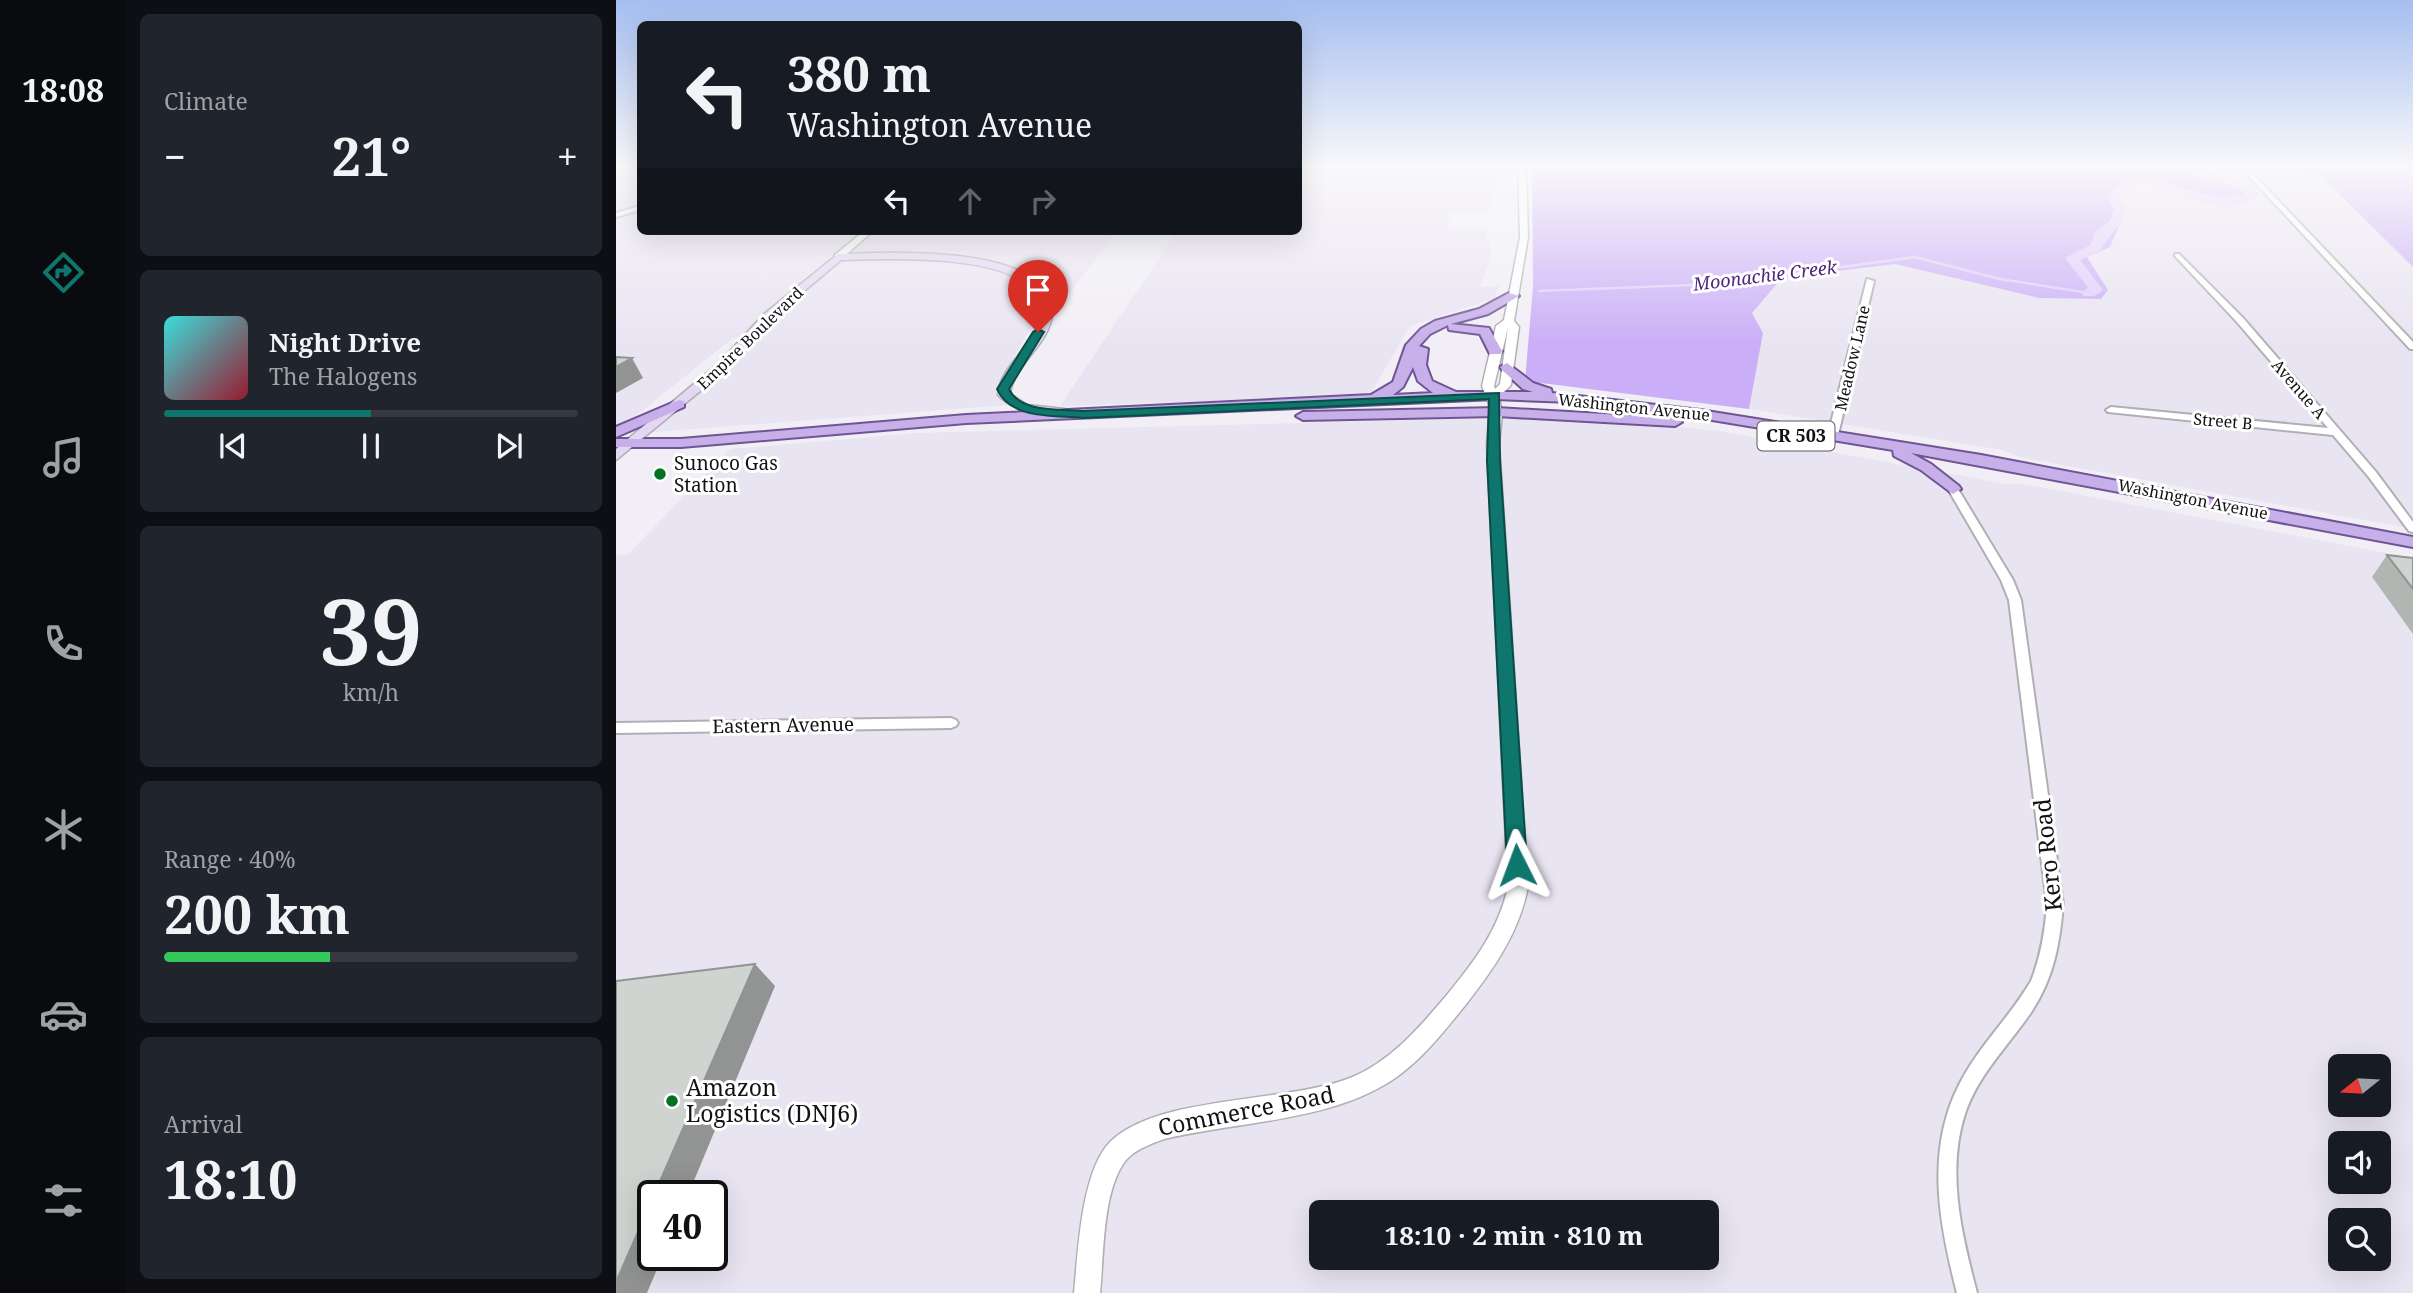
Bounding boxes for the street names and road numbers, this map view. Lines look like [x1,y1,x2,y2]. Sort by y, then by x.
street label: Empire Boulevard [692,282,808,394]
street label: Meadow Lane [1829,303,1875,413]
street label: Avenue A [2267,354,2332,424]
street label: Washington Avenue [1557,388,1711,426]
street label: Street B [2193,407,2253,435]
road number: CR 503 [1758,422,1834,450]
street label: Washington Avenue [2116,474,2270,524]
street label: Eastern Avenue [712,711,854,739]
street label: Kero Road [2025,797,2069,913]
street label: Commerce Road [1155,1077,1337,1143]

